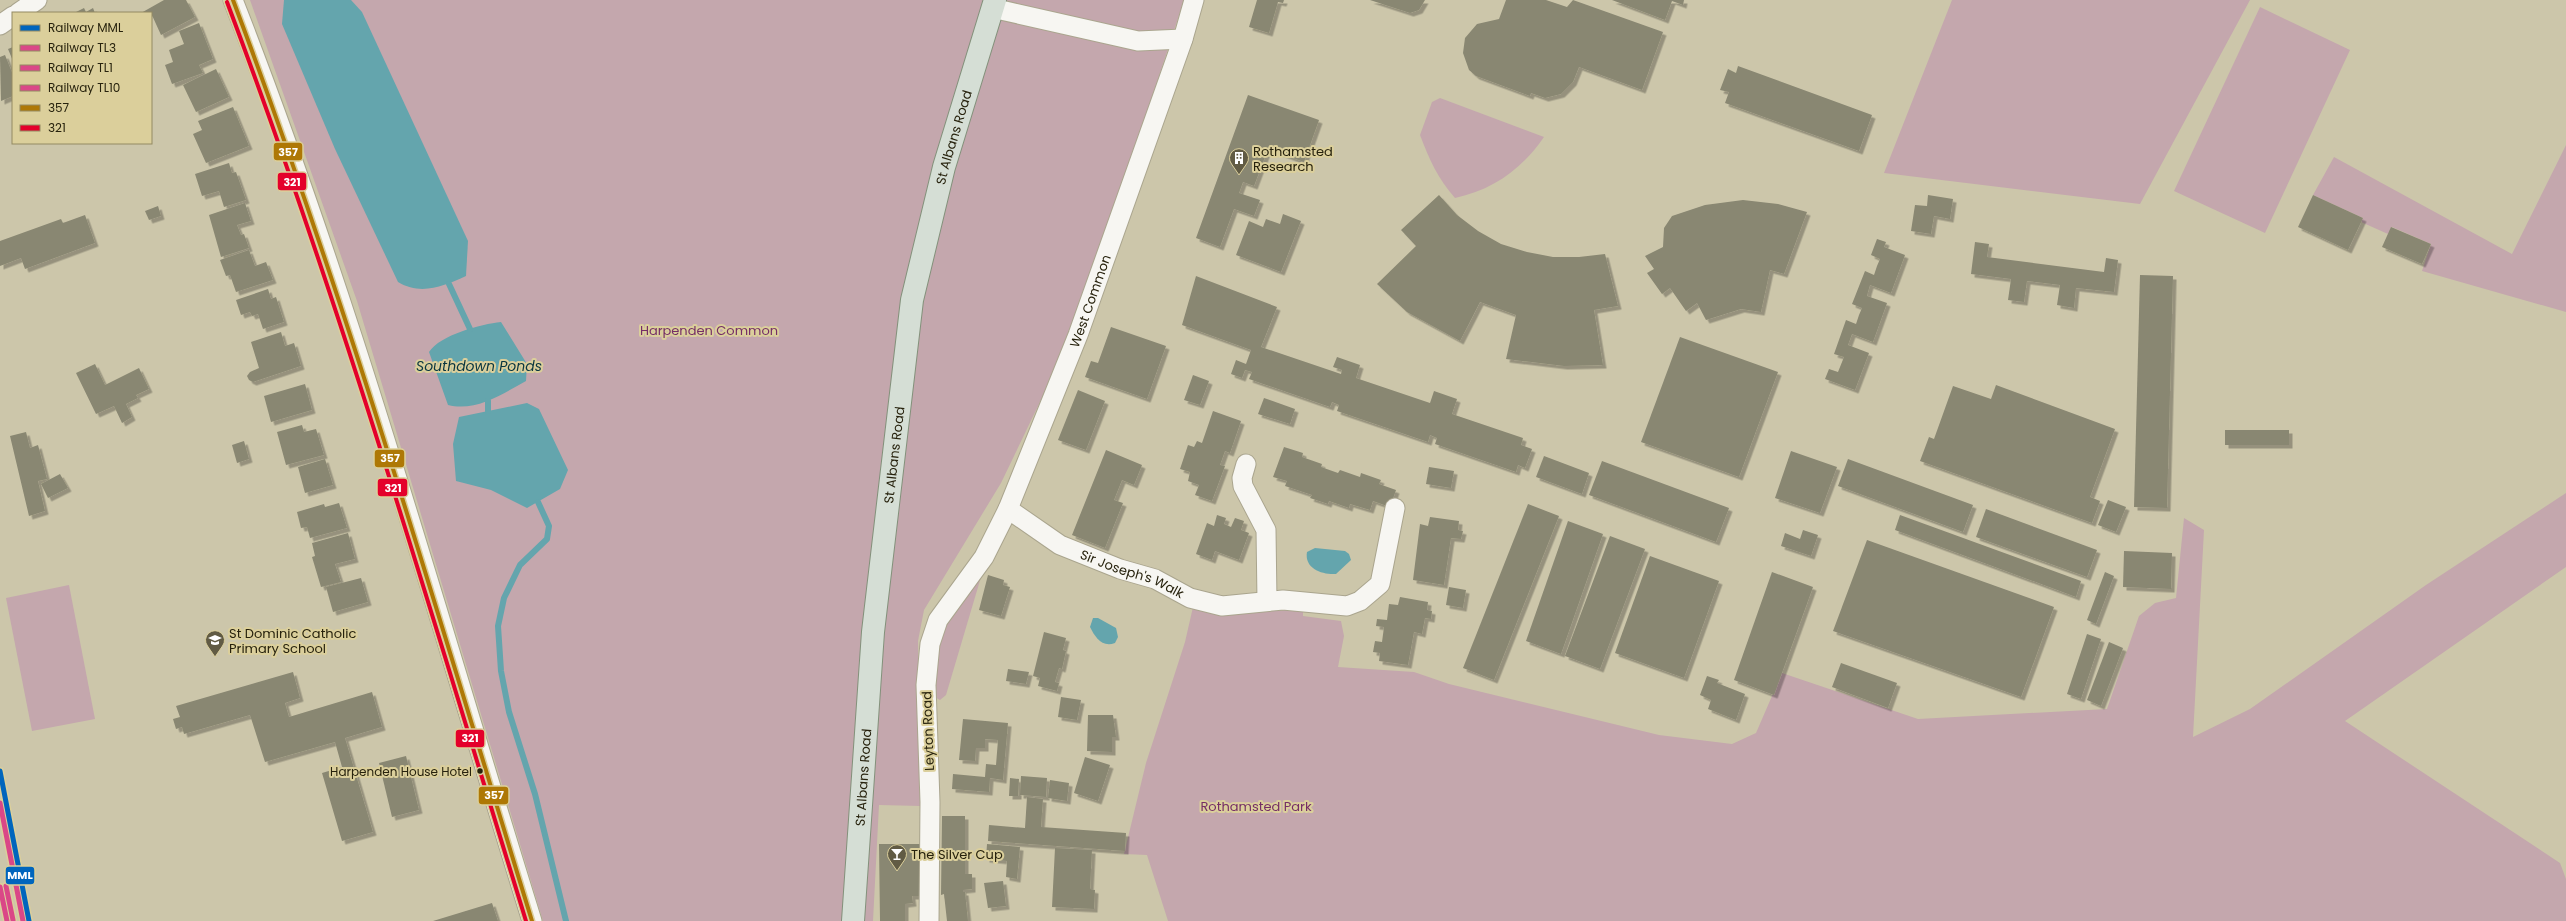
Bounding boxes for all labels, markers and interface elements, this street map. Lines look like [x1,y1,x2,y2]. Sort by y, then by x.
legend [12,12,152,144]
text: Railway MML [48,19,123,36]
text: Railway TL3 [48,39,116,56]
text: Railway TL1 [48,59,113,76]
text: Railway TL10 [48,79,120,96]
street label: St Albans Road [931,88,976,186]
text: 357 [48,99,70,116]
text: 321 [48,119,66,136]
line badge: 357 [273,142,303,161]
place label: Rothamsted Research [1253,142,1333,176]
text: 357 [278,144,298,160]
building icon: Rothamsted Research [1228,147,1250,175]
line badge: 321 [277,172,307,191]
text: 321 [283,174,301,190]
street label: West Common [1064,252,1115,350]
park label: Harpenden Common [640,321,778,340]
water label: Southdown Ponds [416,356,542,376]
street label: St Albans Road [879,405,909,505]
line badge: 357 [374,449,405,468]
text: 357 [380,450,400,466]
line badge: 321 [377,478,408,497]
text: 321 [384,480,402,496]
street label: Sir Joseph's Walk [1078,545,1188,603]
place label: St Dominic Catholic Primary School [229,624,356,658]
school or university icon: St Dominic Catholic Primary School [204,629,226,657]
street label: Leyton Road [917,691,939,771]
street label: St Albans Road [850,728,876,827]
line badge: 321 [455,729,485,748]
text: 321 [461,730,479,746]
place label: Harpenden House Hotel [330,763,472,780]
marker: Harpenden House Hotel [475,766,485,776]
line badge: 357 [478,786,509,805]
text: 357 [484,787,504,803]
park label: Rothamsted Park [1200,797,1312,816]
bar icon: The Silver Cup [886,843,908,871]
place label: The Silver Cup [911,845,1003,864]
line badge: MML [5,866,35,885]
text: MML [7,867,33,883]

